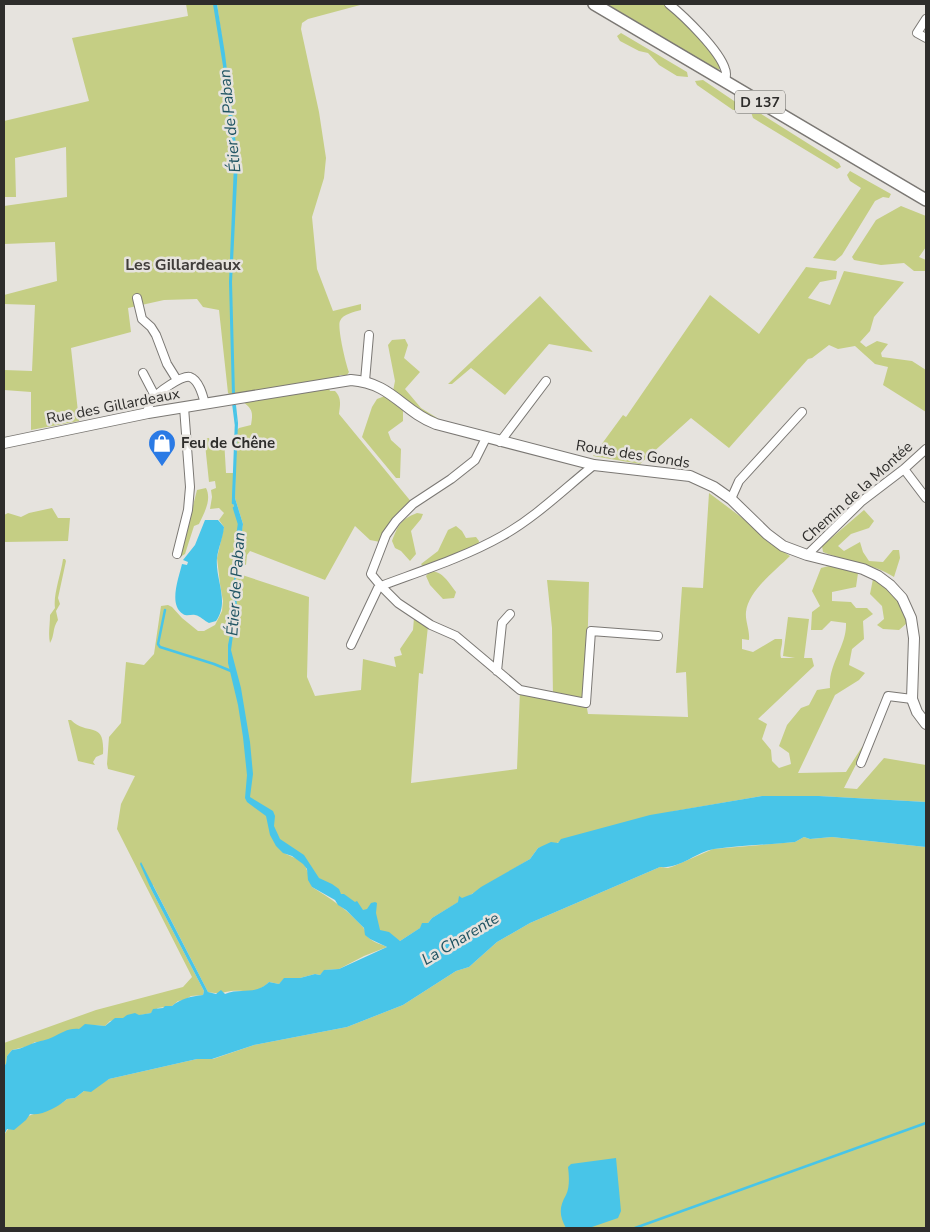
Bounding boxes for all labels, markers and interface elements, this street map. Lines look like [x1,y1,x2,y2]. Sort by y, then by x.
water label: Étier de Paban [214,68,246,174]
road number: D 137 [735,90,785,114]
district label: Les Gillardeaux [125,254,241,276]
street label: Rue des Gillardeaux [45,383,182,429]
shop icon: Feu de Chêne [147,428,177,467]
place label: Feu de Chêne [181,433,275,453]
street label: Route des Gonds [575,435,691,473]
street label: Chemin de la Montée [797,437,917,547]
water label: Étier de Paban [221,531,251,637]
water label: La Charente [418,907,504,971]

